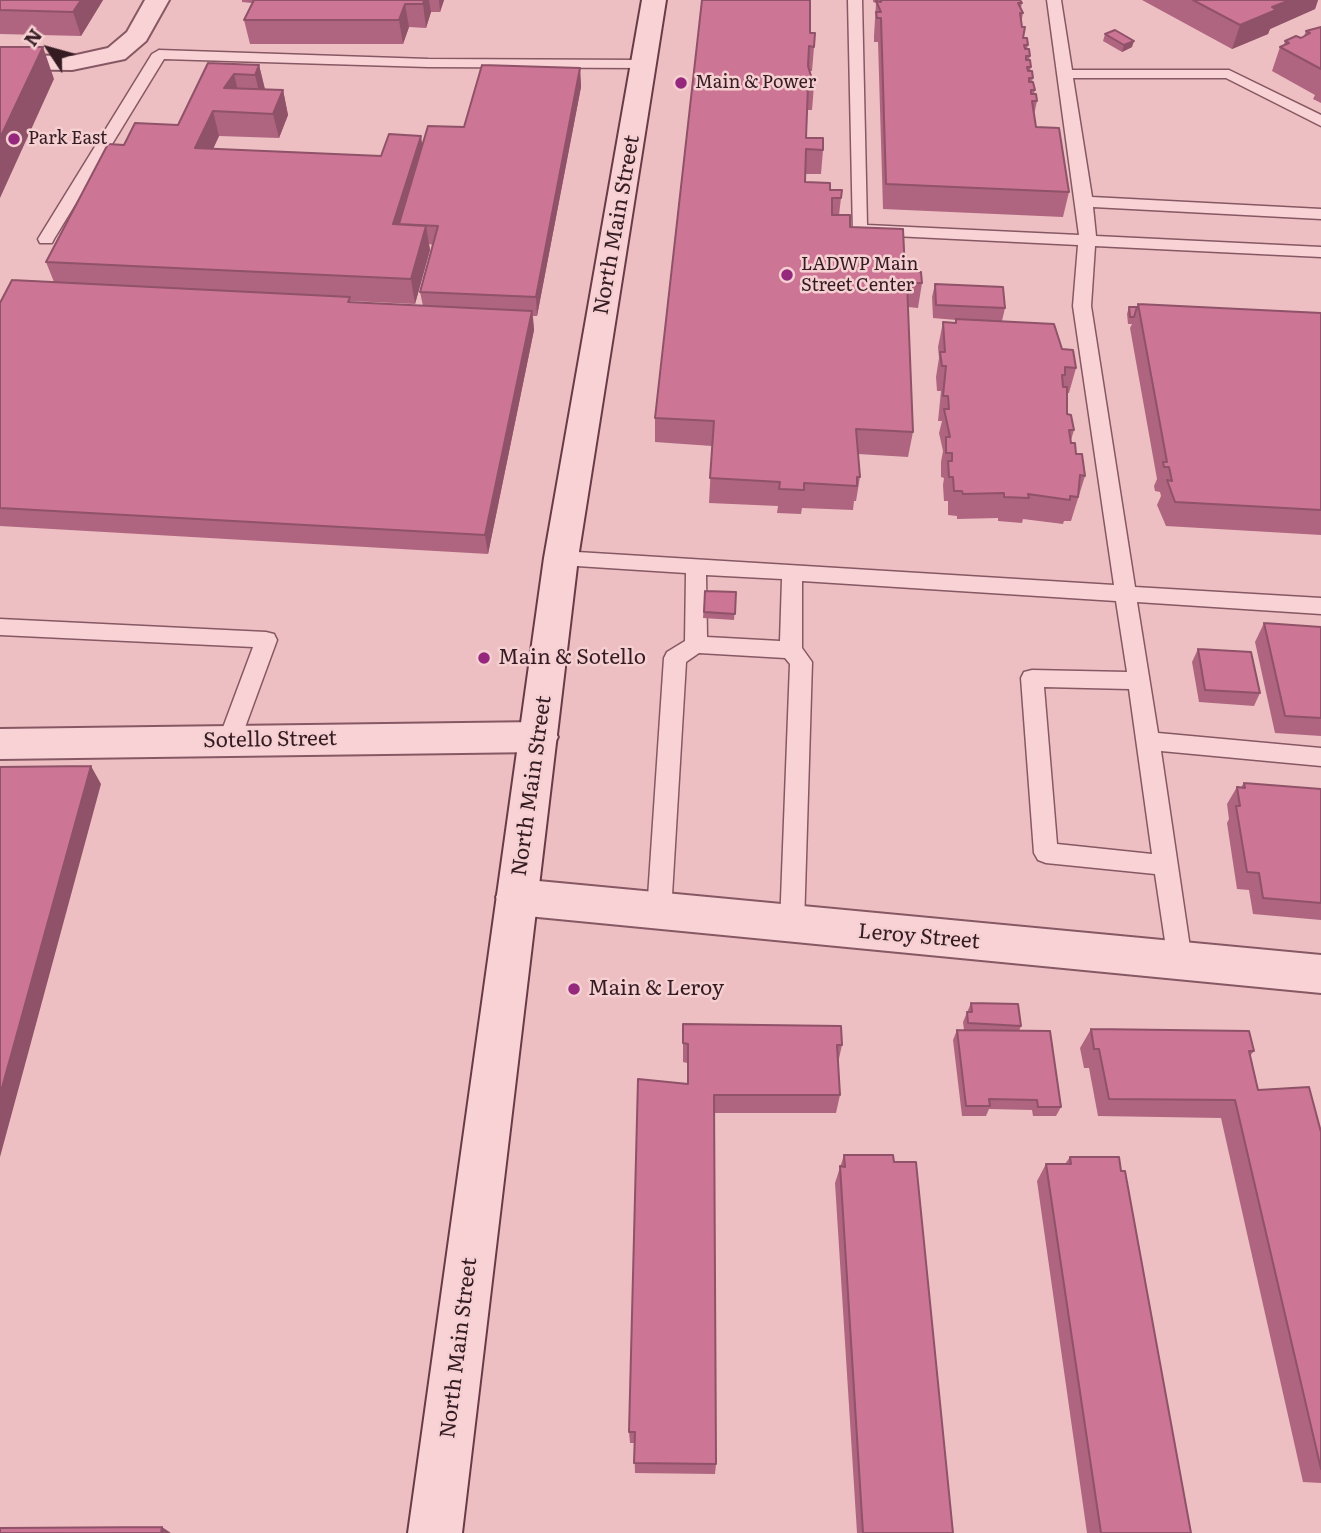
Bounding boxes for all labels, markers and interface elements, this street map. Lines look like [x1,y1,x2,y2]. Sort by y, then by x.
north arrow [14,14,84,84]
text: N [16,22,48,51]
place label: Main & Power [695,72,816,94]
marker: Main & Power [673,75,689,91]
place label: Park East [28,128,107,150]
marker: Park East [6,131,22,147]
street label: North Main Street [589,133,645,317]
place label: LADWP Main Street Center [801,254,919,296]
marker: LADWP Main Street Center [779,267,795,283]
place label: Main & Sotello [498,645,646,671]
marker: Main & Sotello [476,650,492,666]
street label: North Main Street [507,694,557,878]
street label: Sotello Street [203,726,337,754]
street label: Leroy Street [857,919,981,955]
place label: Main & Leroy [588,976,724,1002]
marker: Main & Leroy [566,981,582,997]
street label: North Main Street [435,1256,483,1440]

